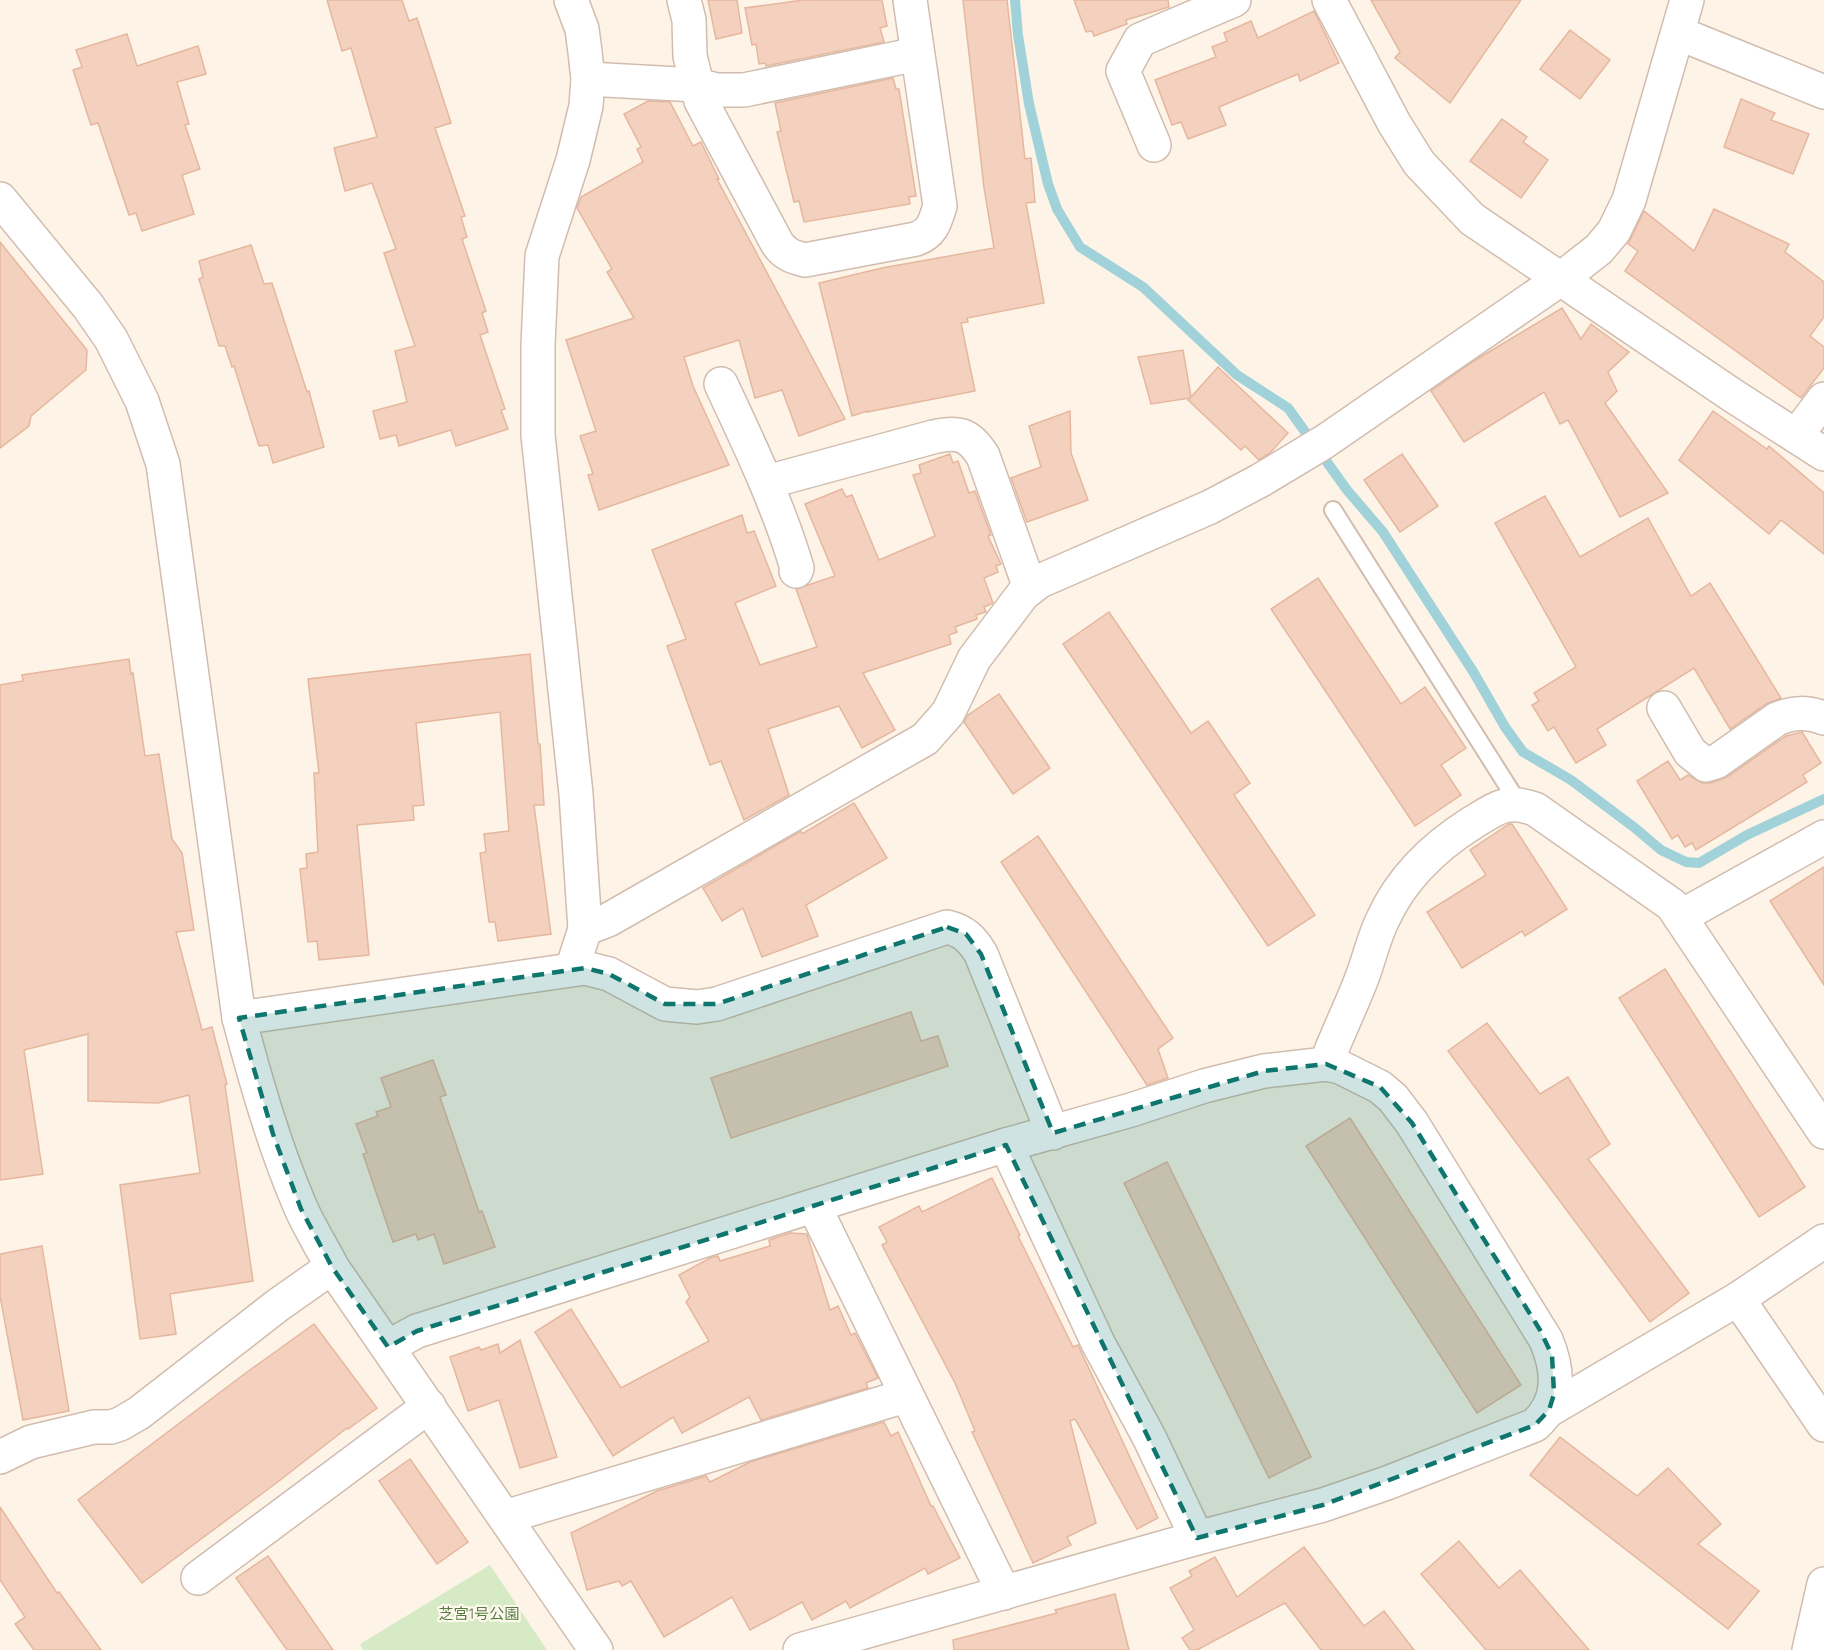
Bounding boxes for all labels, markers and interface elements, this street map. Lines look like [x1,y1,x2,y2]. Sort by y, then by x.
park label: 芝宮1号公園 [439,1604,519,1623]

